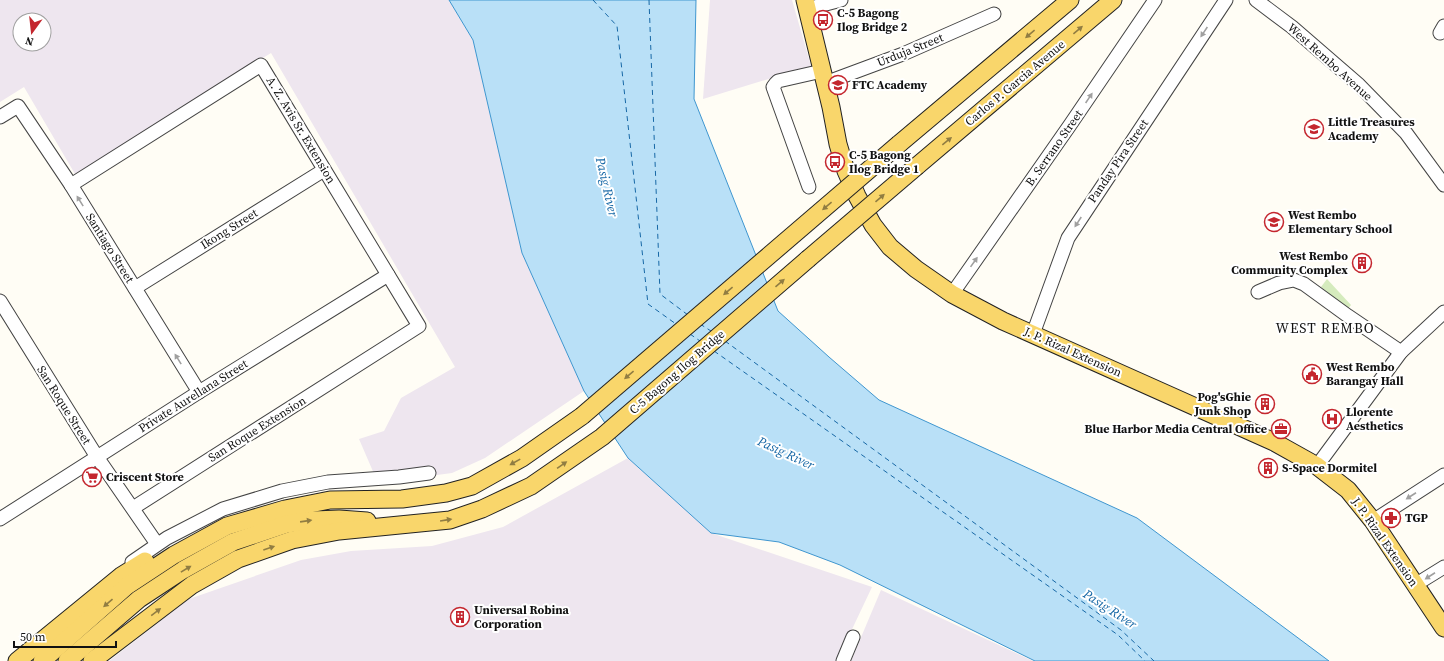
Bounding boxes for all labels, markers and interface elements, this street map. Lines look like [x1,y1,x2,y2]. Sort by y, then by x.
place label: C-5 Bagong Ilog Bridge 2 [837,5,908,35]
bus stop icon: C-5 Bagong Ilog Bridge 2 [812,9,834,31]
north arrow [12,12,52,52]
street label: West Rembo Avenue [1284,20,1376,104]
one-way arrow [1073,25,1084,34]
one-way arrow [1200,27,1208,38]
street label: Urduja Street [874,29,946,71]
one-way arrow [1024,30,1035,39]
text: N [24,33,35,49]
street label: Carlos P. Garcia Avenue [962,36,1068,130]
street label: A. Z. Avis Sr. Extension [263,73,339,187]
school or university icon: FTC Academy [827,74,849,96]
place label: FTC Academy [852,77,928,93]
one-way arrow [1085,93,1093,103]
street label: B. Serrano Street [1022,107,1086,189]
place label: Little Treasures Academy [1328,114,1415,144]
street label: Panday Pira Street [1084,116,1152,206]
school or university icon: Little Treasures Academy [1303,118,1325,140]
one-way arrow [942,137,952,145]
place label: C-5 Bagong Ilog Bridge 1 [849,147,919,177]
bus stop icon: C-5 Bagong Ilog Bridge 1 [824,151,846,173]
water label: Pasig River [592,155,622,219]
one-way arrow [875,193,886,202]
one-way arrow [77,195,84,207]
one-way arrow [822,202,833,211]
street label: Ikong Street [197,205,261,253]
place label: West Rembo Elementary School [1288,207,1393,237]
street label: Santiago Street [82,210,138,286]
school or university icon: West Rembo Elementary School [1263,211,1285,233]
one-way arrow [1074,217,1082,227]
place label: West Rembo Community Complex [1231,248,1348,278]
building icon: West Rembo Community Complex [1351,252,1373,274]
one-way arrow [970,257,978,267]
one-way arrow [775,279,786,288]
one-way arrow [723,286,734,295]
district label: WEST REMBO [1275,318,1375,338]
street label: J. P. Rizal Extension [1021,323,1124,381]
street label: C-5 Bagong Ilog Bridge [626,326,728,418]
one-way arrow [175,353,182,365]
street label: Private Aurellana Street [135,356,251,436]
place label: West Rembo Barangay Hall [1326,359,1404,389]
street label: San Roque Street [33,363,95,447]
public building icon: West Rembo Barangay Hall [1301,363,1323,385]
one-way arrow [625,370,634,379]
place label: Pog'sGhie Junk Shop [1193,389,1251,419]
street label: San Roque Extension [205,392,309,466]
building icon: Pog'sGhie Junk Shop [1254,393,1276,415]
place label: Llorente Aesthetics [1346,404,1404,434]
hospital icon: Llorente Aesthetics [1321,408,1343,430]
office icon: Blue Harbor Media Central Office [1270,418,1292,440]
place label: Blue Harbor Media Central Office [1085,421,1267,437]
water label: Pasig River [754,432,818,474]
building icon: S-Space Dormitel [1257,457,1279,479]
one-way arrow [509,458,521,465]
place label: S-Space Dormitel [1282,460,1377,476]
one-way arrow [557,461,567,469]
supermarket icon: Criscent Store [81,466,103,488]
place label: Criscent Store [106,469,184,485]
street label: J. P. Rizal Extension [1348,493,1422,590]
one-way arrow [1405,493,1417,500]
pharmacy icon: TGP [1380,507,1402,529]
place label: TGP [1405,510,1428,526]
one-way arrow [440,517,452,523]
one-way arrow [300,518,312,524]
one-way arrow [263,545,275,551]
one-way arrow [180,565,192,572]
one-way arrow [1424,572,1435,580]
water label: Pasig River [1079,585,1141,633]
one-way arrow [103,598,113,608]
place label: Universal Robina Corporation [474,602,570,632]
building icon: Universal Robina Corporation [449,606,471,628]
one-way arrow [151,607,162,616]
scale bar [14,623,116,649]
text: 50 m [20,629,46,645]

